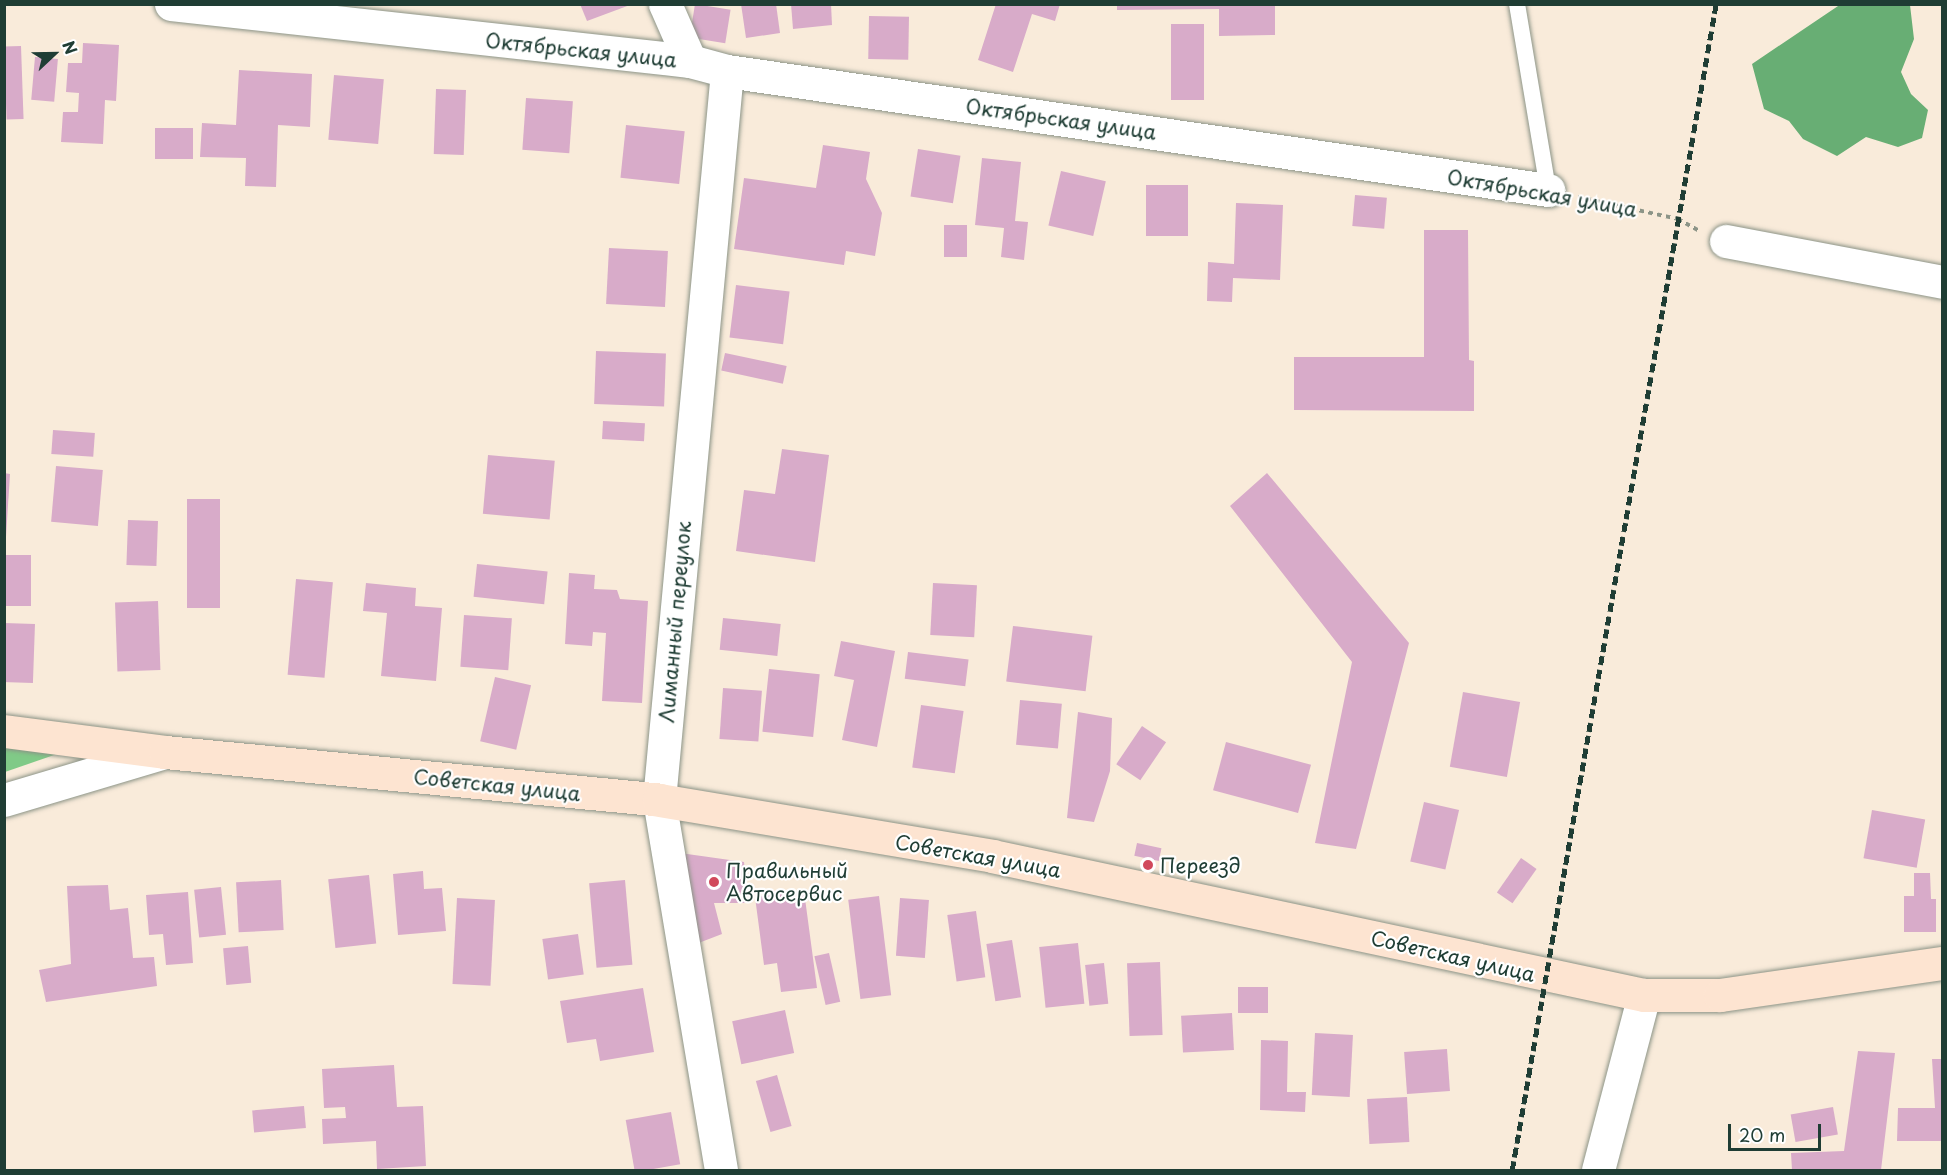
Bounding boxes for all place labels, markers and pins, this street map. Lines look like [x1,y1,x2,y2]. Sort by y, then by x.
place label: Переезд [1160,853,1241,877]
place label: Правильный Автосервис [726,858,848,905]
marker: Переезд [1141,858,1155,872]
marker: Правильный Автосервис [707,875,721,889]

